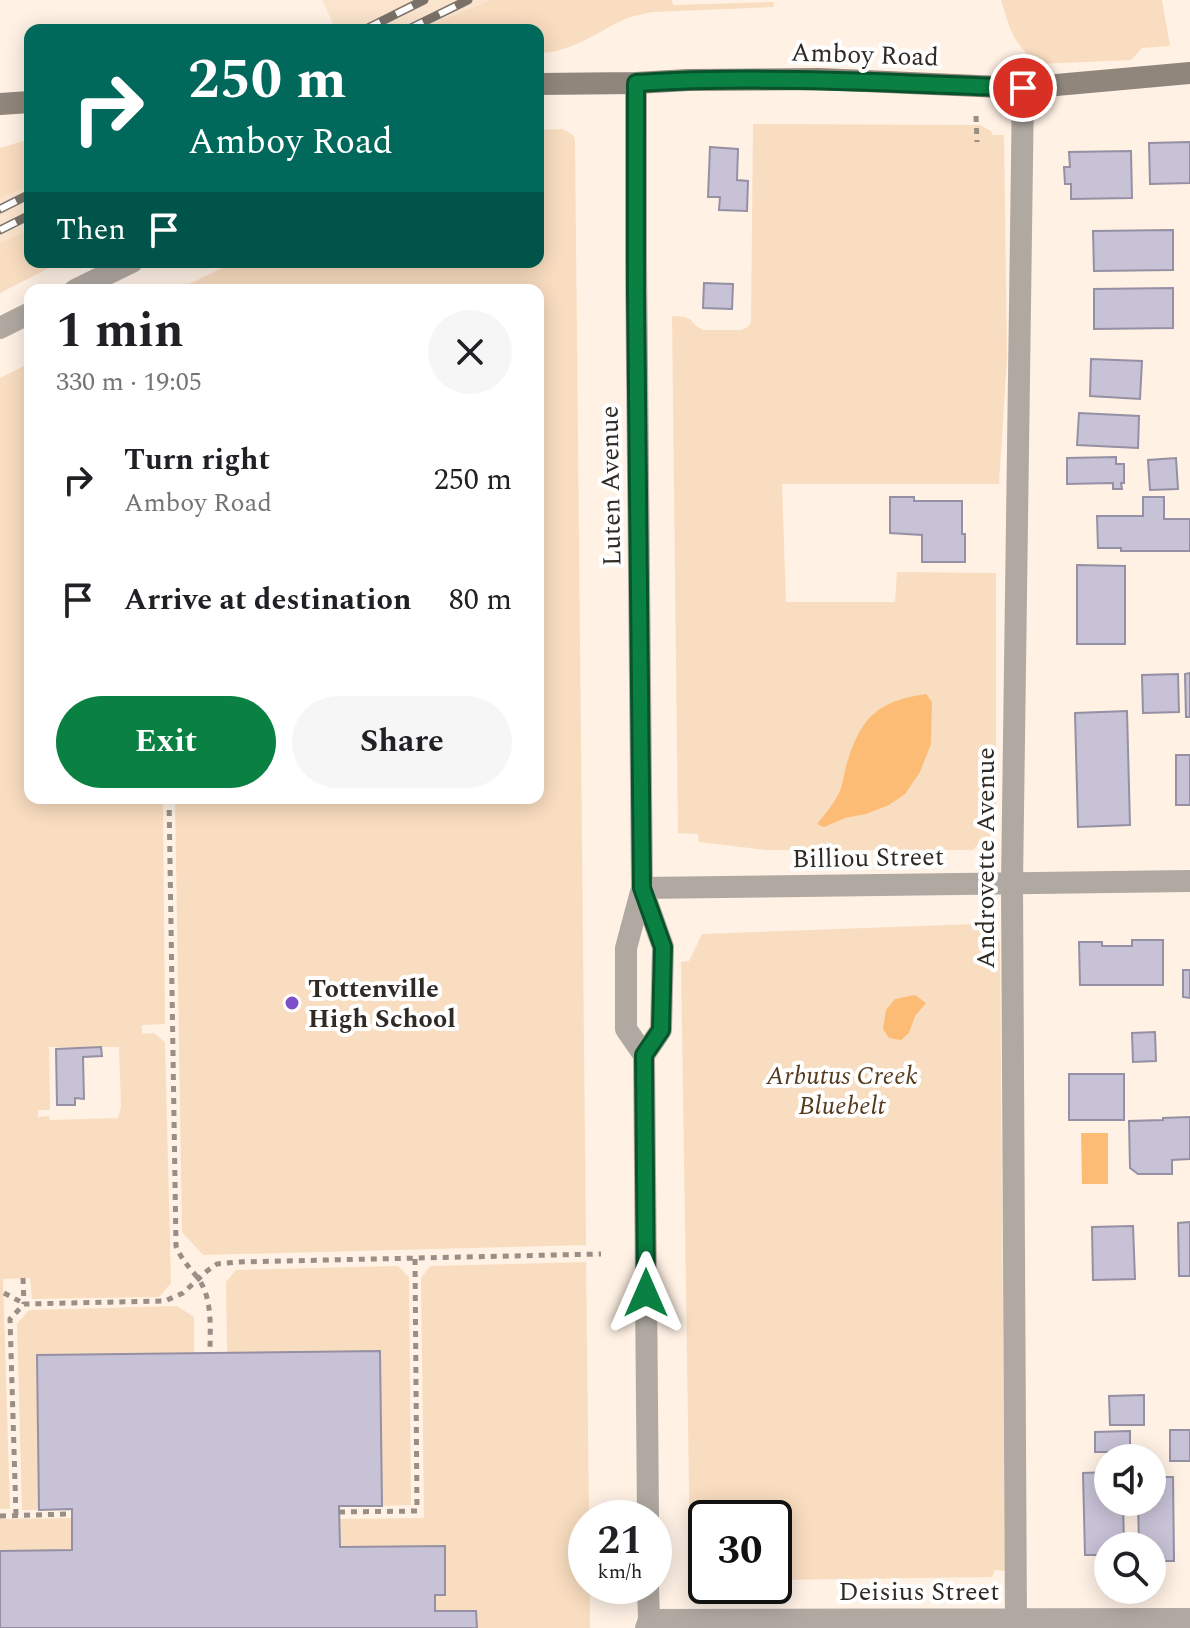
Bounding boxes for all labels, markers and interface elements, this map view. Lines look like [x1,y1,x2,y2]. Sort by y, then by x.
street label: Amboy Road [790,32,940,78]
text: 250 m [188,38,347,123]
pin [989,54,1057,122]
icon: right [56,56,160,160]
icon: arrive [1001,66,1045,110]
text: Amboy Road [188,115,393,170]
text: Then [56,207,126,253]
icon: arrive [142,208,186,252]
text: 1 min [56,295,184,368]
button: close [428,310,512,394]
text: 330 m · 19:05 [56,362,202,402]
street label: Luten Avenue [590,406,632,566]
text: Turn right [124,437,270,483]
text: 250 m [434,457,512,503]
icon: right [56,458,100,502]
text: Amboy Road [124,483,272,523]
text: Arrive at destination [124,577,411,623]
text: 80 m [449,577,512,623]
icon: arrive [56,578,100,622]
button: Exit [56,696,276,788]
button: Share [292,696,512,788]
street label: Androvette Avenue [966,747,1006,969]
street label: Billiou Street [792,837,944,879]
place label: Tottenville High School [308,969,456,1039]
marker: Tottenville High School [283,994,301,1012]
park label: Arbutus Creek Bluebelt [765,1056,918,1126]
position arrow [604,1251,688,1335]
map controls [1094,1444,1166,1604]
button: sound [1094,1444,1166,1516]
speed limit sign: 30 [688,1500,792,1604]
text: 21 [598,1511,642,1572]
button: search [1094,1532,1166,1604]
text: km/h [598,1557,643,1587]
street label: Deisius Street [839,1572,999,1612]

